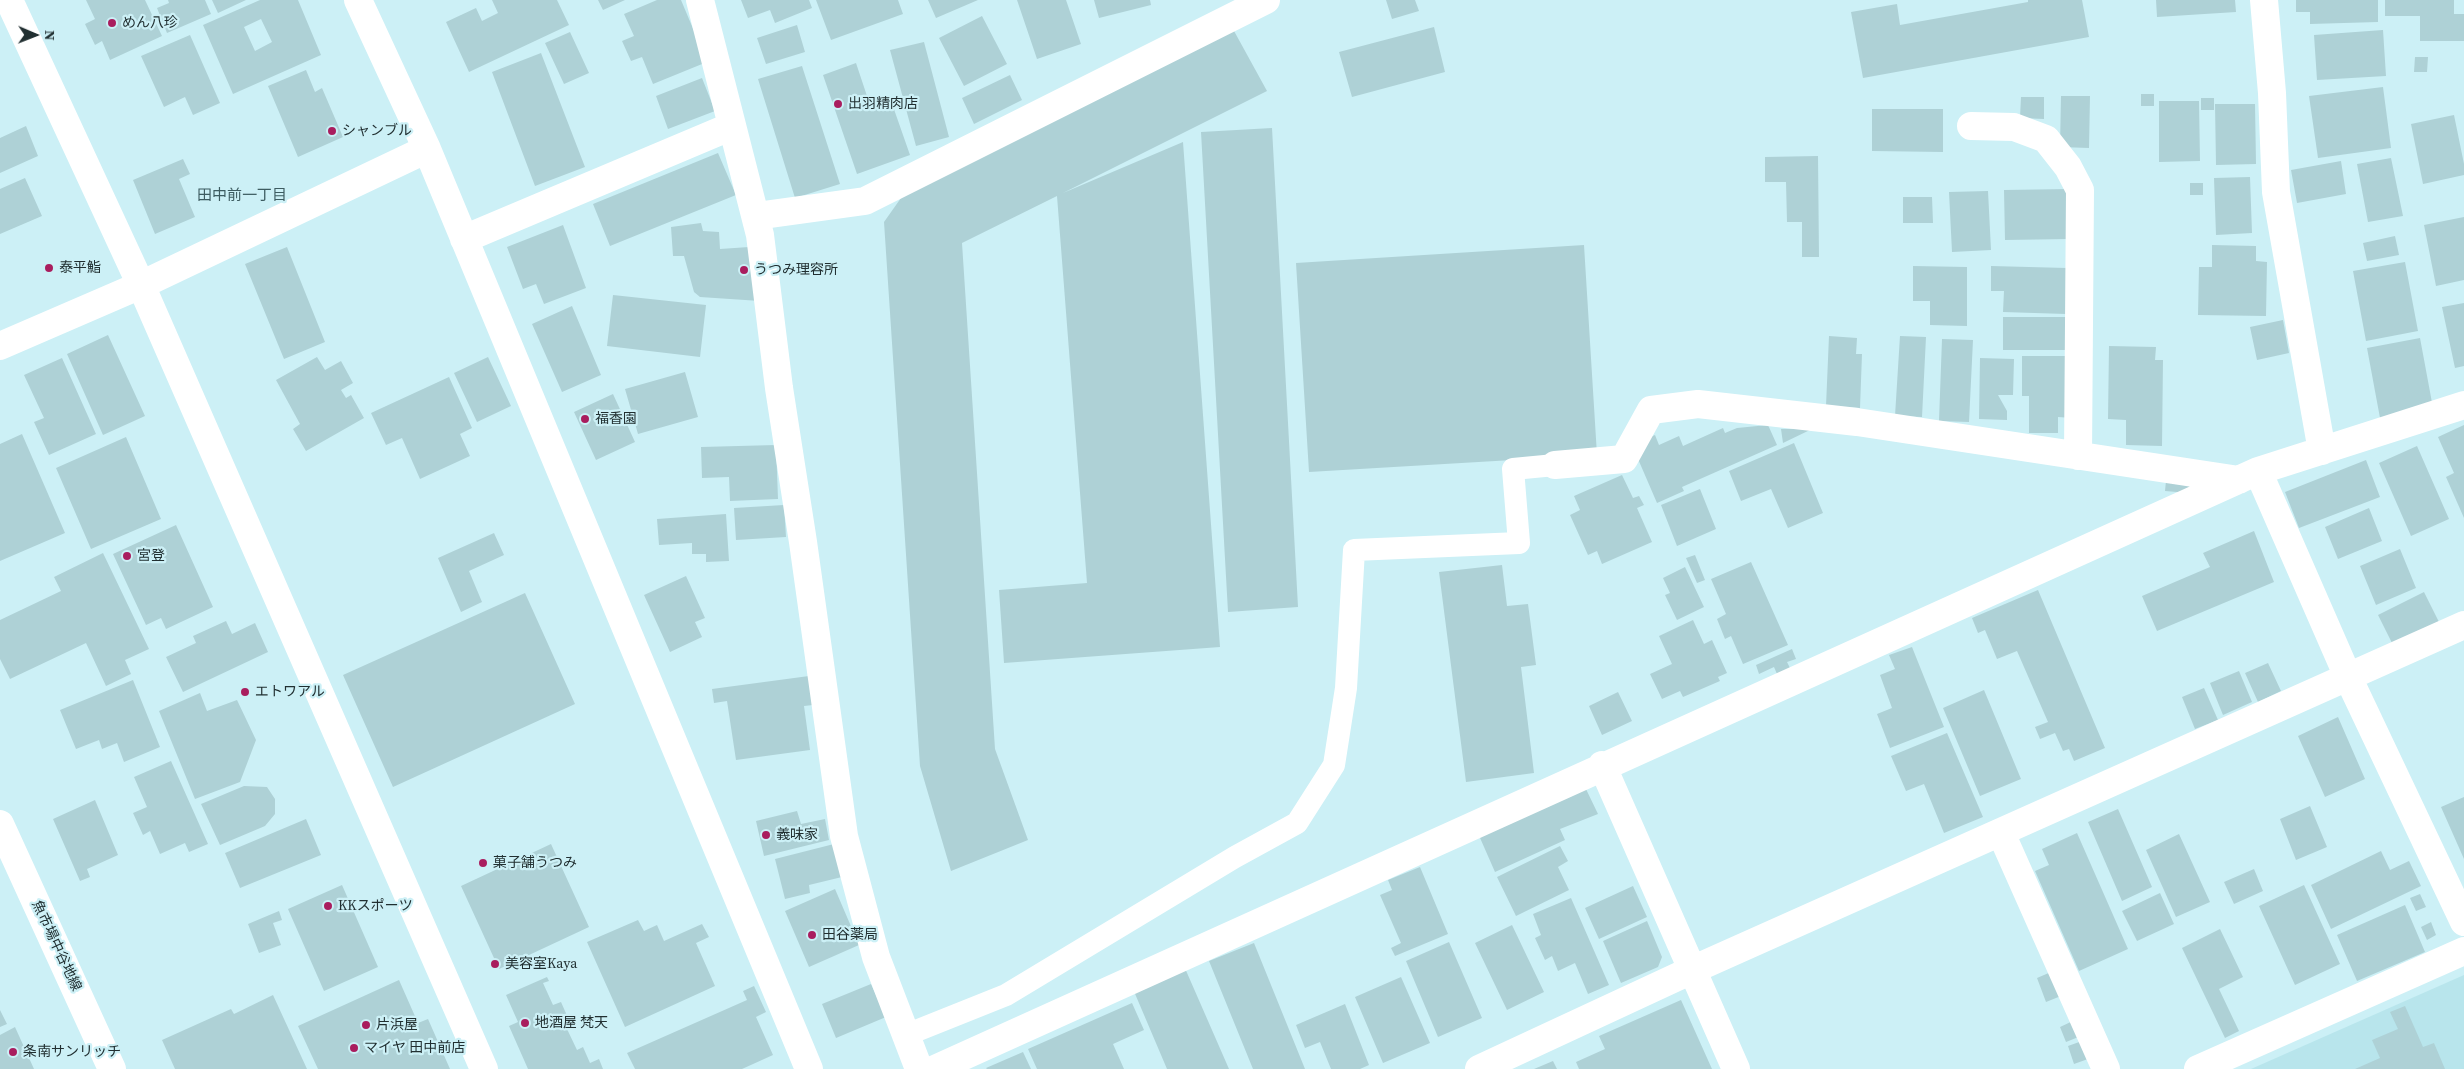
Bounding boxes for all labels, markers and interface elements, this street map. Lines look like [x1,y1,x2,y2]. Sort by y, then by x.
north arrow [10,10,60,60]
place label: めん八珍 [122,15,178,31]
marker: めん八珍 [106,17,118,29]
text: N [40,30,60,41]
place label: 出羽精肉店 [848,96,918,112]
marker: 出羽精肉店 [832,98,844,110]
place label: シャンブル [342,123,412,139]
marker: シャンブル [326,125,338,137]
district label: 田中前一丁目 [197,187,287,205]
place label: 泰平鮨 [59,260,101,276]
marker: 泰平鮨 [43,262,55,274]
place label: うつみ理容所 [754,262,838,278]
marker: うつみ理容所 [738,264,750,276]
place label: 福香園 [595,411,637,427]
marker: 福香園 [579,413,591,425]
place label: 宮登 [137,548,165,564]
marker: 宮登 [121,550,133,562]
place label: エトワアル [255,684,325,700]
marker: エトワアル [239,686,251,698]
place label: 義味家 [776,827,818,843]
marker: 義味家 [760,829,772,841]
place label: 菓子舗うつみ [493,855,577,871]
marker: 菓子舗うつみ [477,857,489,869]
street label: 魚市場中谷地線 [28,898,84,994]
place label: KKスポーツ [338,898,413,914]
marker: KKスポーツ [322,900,334,912]
place label: 田谷薬局 [822,927,878,943]
marker: 田谷薬局 [806,929,818,941]
place label: 美容室Kaya [505,956,577,972]
marker: 美容室Kaya [489,958,501,970]
place label: 地酒屋 梵天 [535,1015,608,1031]
place label: 片浜屋 [376,1017,418,1033]
marker: 地酒屋 梵天 [519,1017,531,1029]
marker: 片浜屋 [360,1019,372,1031]
place label: マイヤ 田中前店 [364,1040,465,1056]
marker: マイヤ 田中前店 [348,1042,360,1054]
place label: 条南サンリッチ [23,1044,121,1060]
marker: 条南サンリッチ [7,1046,19,1058]

